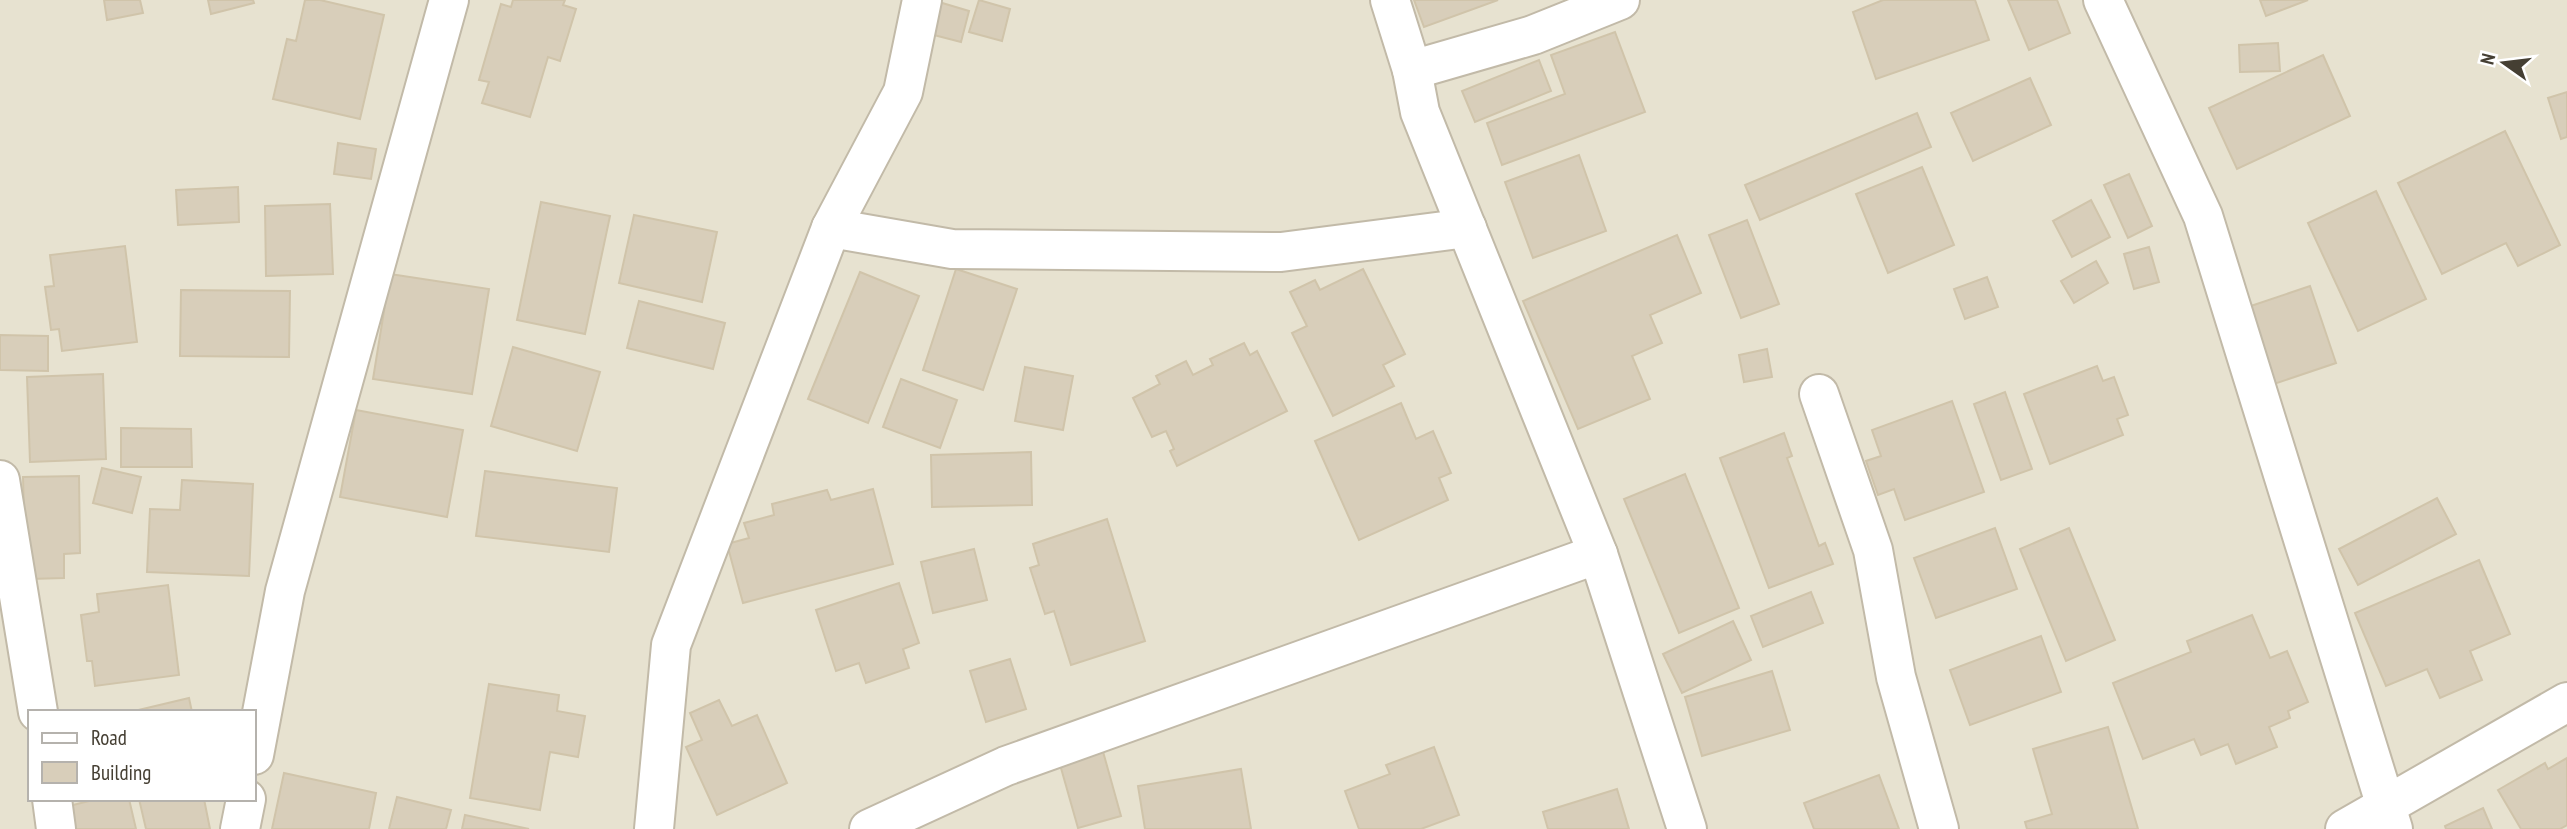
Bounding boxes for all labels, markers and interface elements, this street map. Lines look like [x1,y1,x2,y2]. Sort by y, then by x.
north arrow [2469,28,2539,98]
text: N [2475,51,2500,67]
legend [28,710,256,801]
text: Road [91,724,127,751]
text: Building [91,759,151,786]

